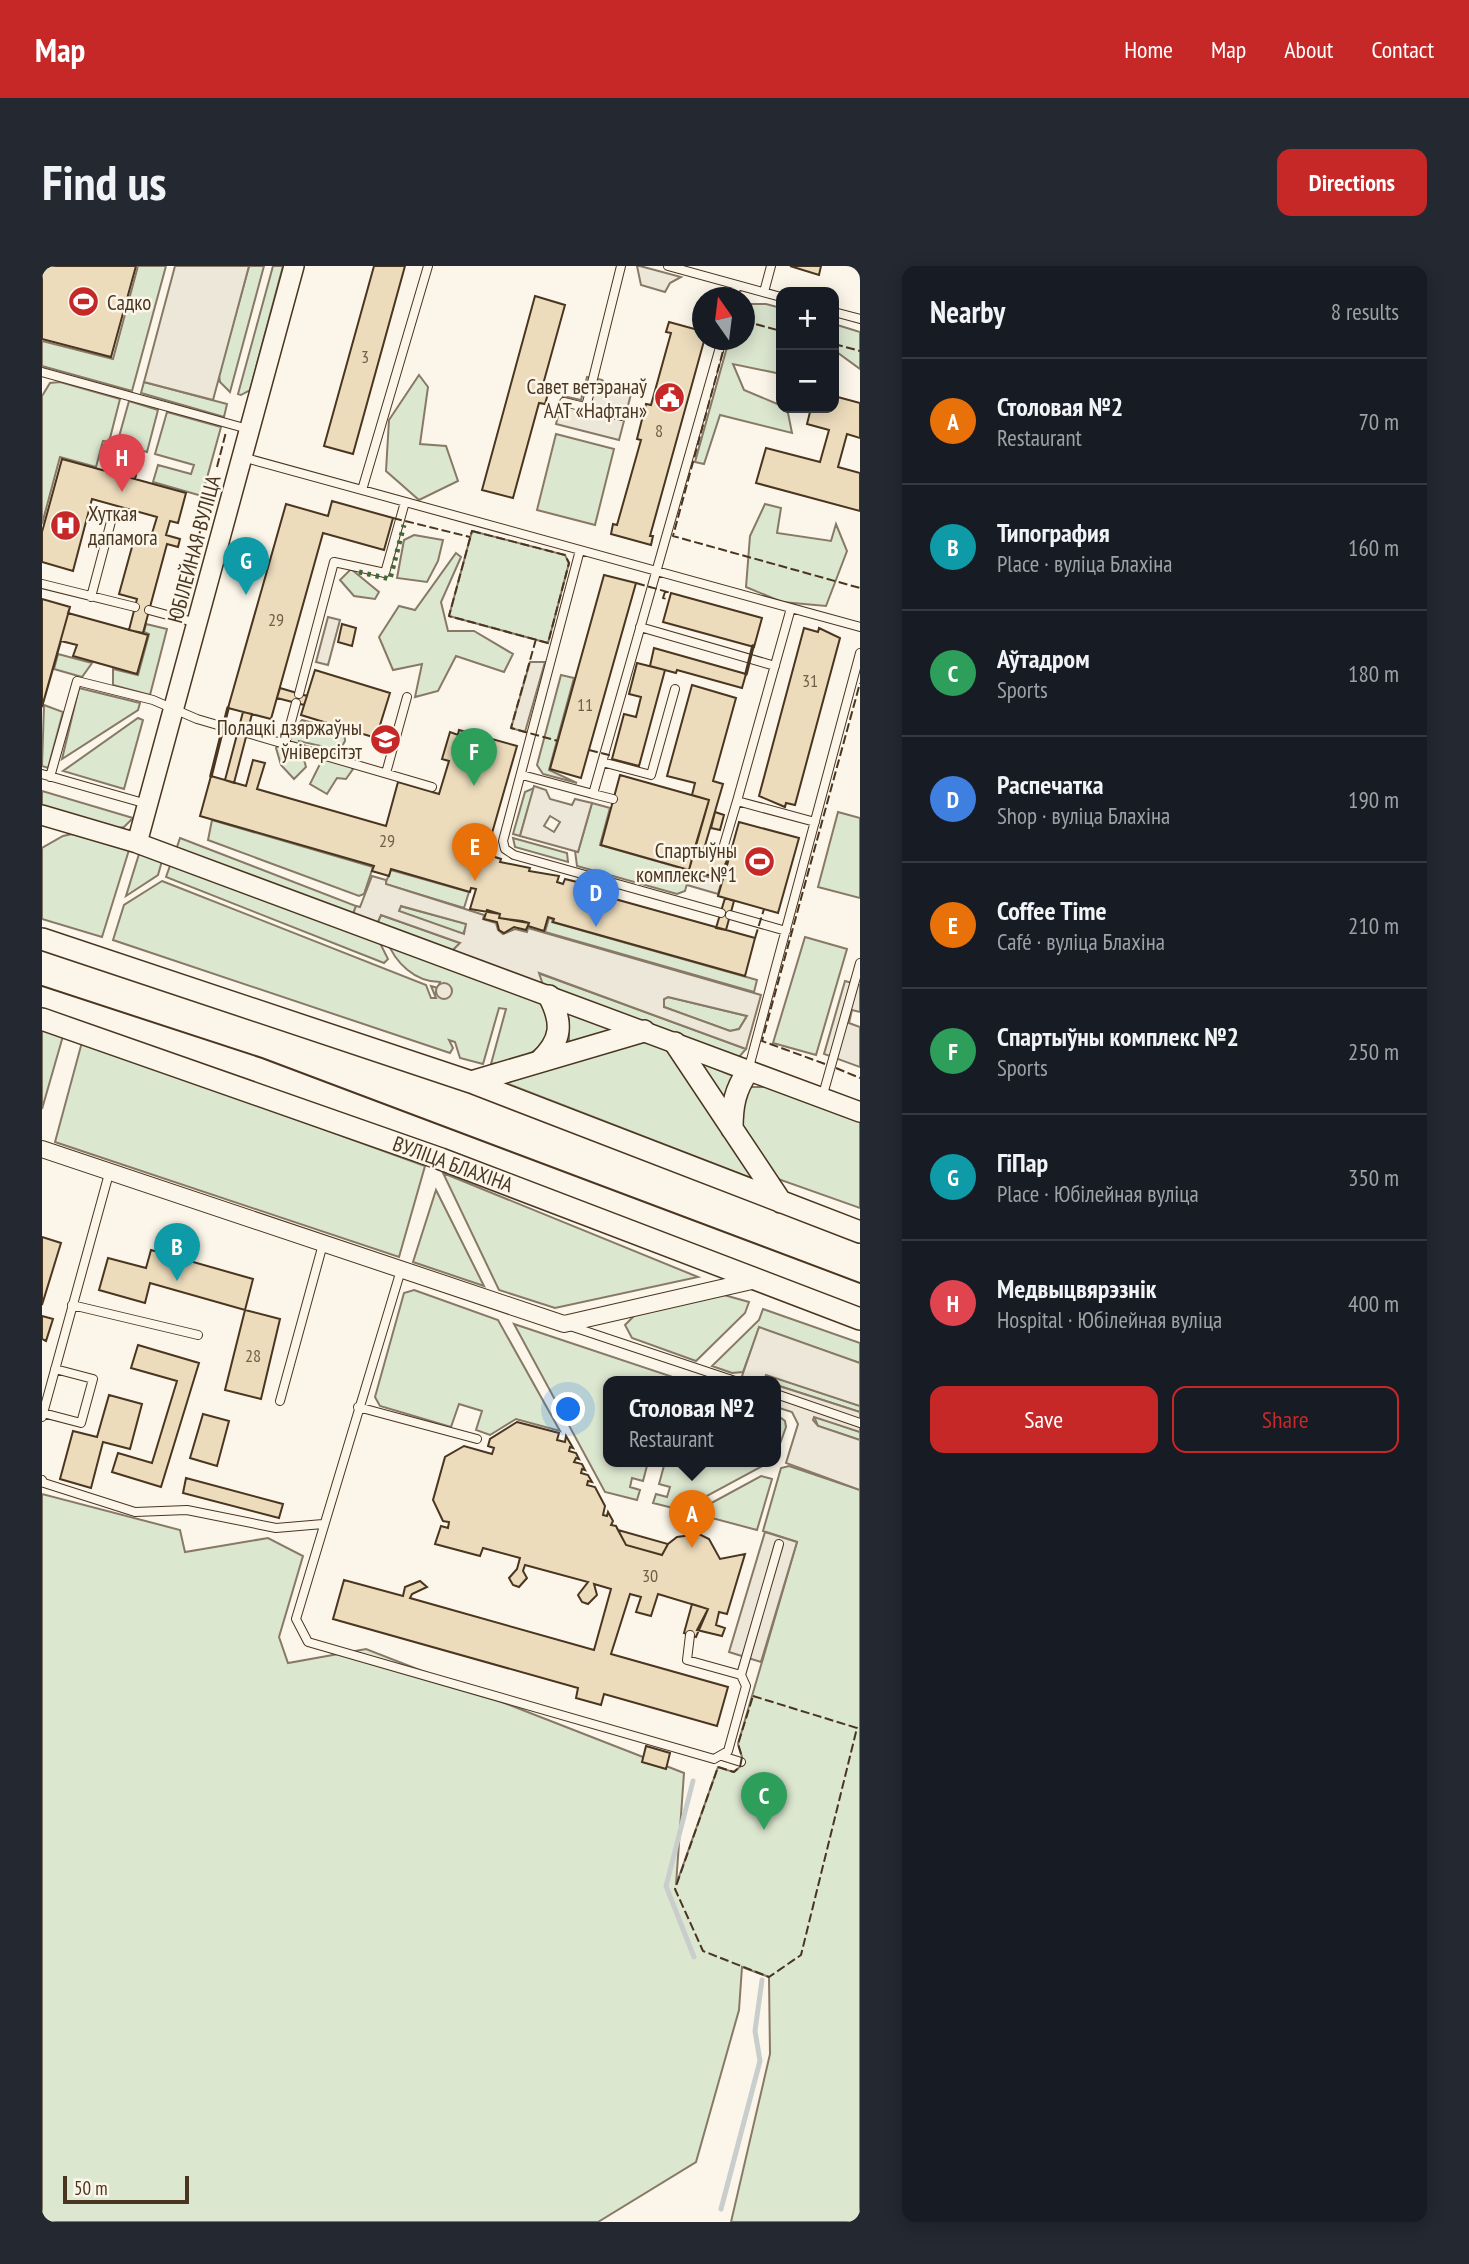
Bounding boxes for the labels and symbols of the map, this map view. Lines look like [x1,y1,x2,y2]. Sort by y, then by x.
sports icon: Садко [67,285,101,319]
north arrow [692,287,755,350]
place label: Садко [107,289,151,316]
house number: 3 [361,345,369,368]
place label: Савет ветэранаў ААТ «Нафтан» [527,373,647,424]
public building icon: Савет ветэранаў ААТ «Нафтан» [653,381,687,415]
house number: 8 [655,419,663,442]
pin: H [99,434,145,492]
street label: ЮБІЛЕЙНАЯ ВУЛІЦА [161,472,227,626]
place label: Хуткая дапамога [88,500,158,551]
hospital icon: Хуткая дапамога [48,508,82,542]
pin: G [223,537,269,595]
house number: 29 [268,608,284,631]
house number: 31 [802,669,818,692]
house number: 11 [577,693,593,716]
place label: Полацкі дзяржаўны ўніверсітэт [217,714,362,765]
school or university icon: Полацкі дзяржаўны ўніверсітэт [368,722,402,756]
pin: F [451,728,497,786]
pin: E [452,823,498,881]
house number: 29 [379,829,395,852]
place label: Спартыўны комплекс №1 [636,837,737,888]
sports icon: Спартыўны комплекс №1 [743,845,777,879]
pin: D [573,869,619,927]
street label: ВУЛІЦА БЛАХІНА [389,1130,517,1198]
pin: B [154,1223,200,1281]
house number: 28 [245,1344,261,1367]
your location [551,1392,585,1426]
pin: A [669,1490,715,1548]
house number: 30 [642,1564,658,1587]
pin: C [741,1772,787,1830]
scale bar [63,2173,189,2205]

